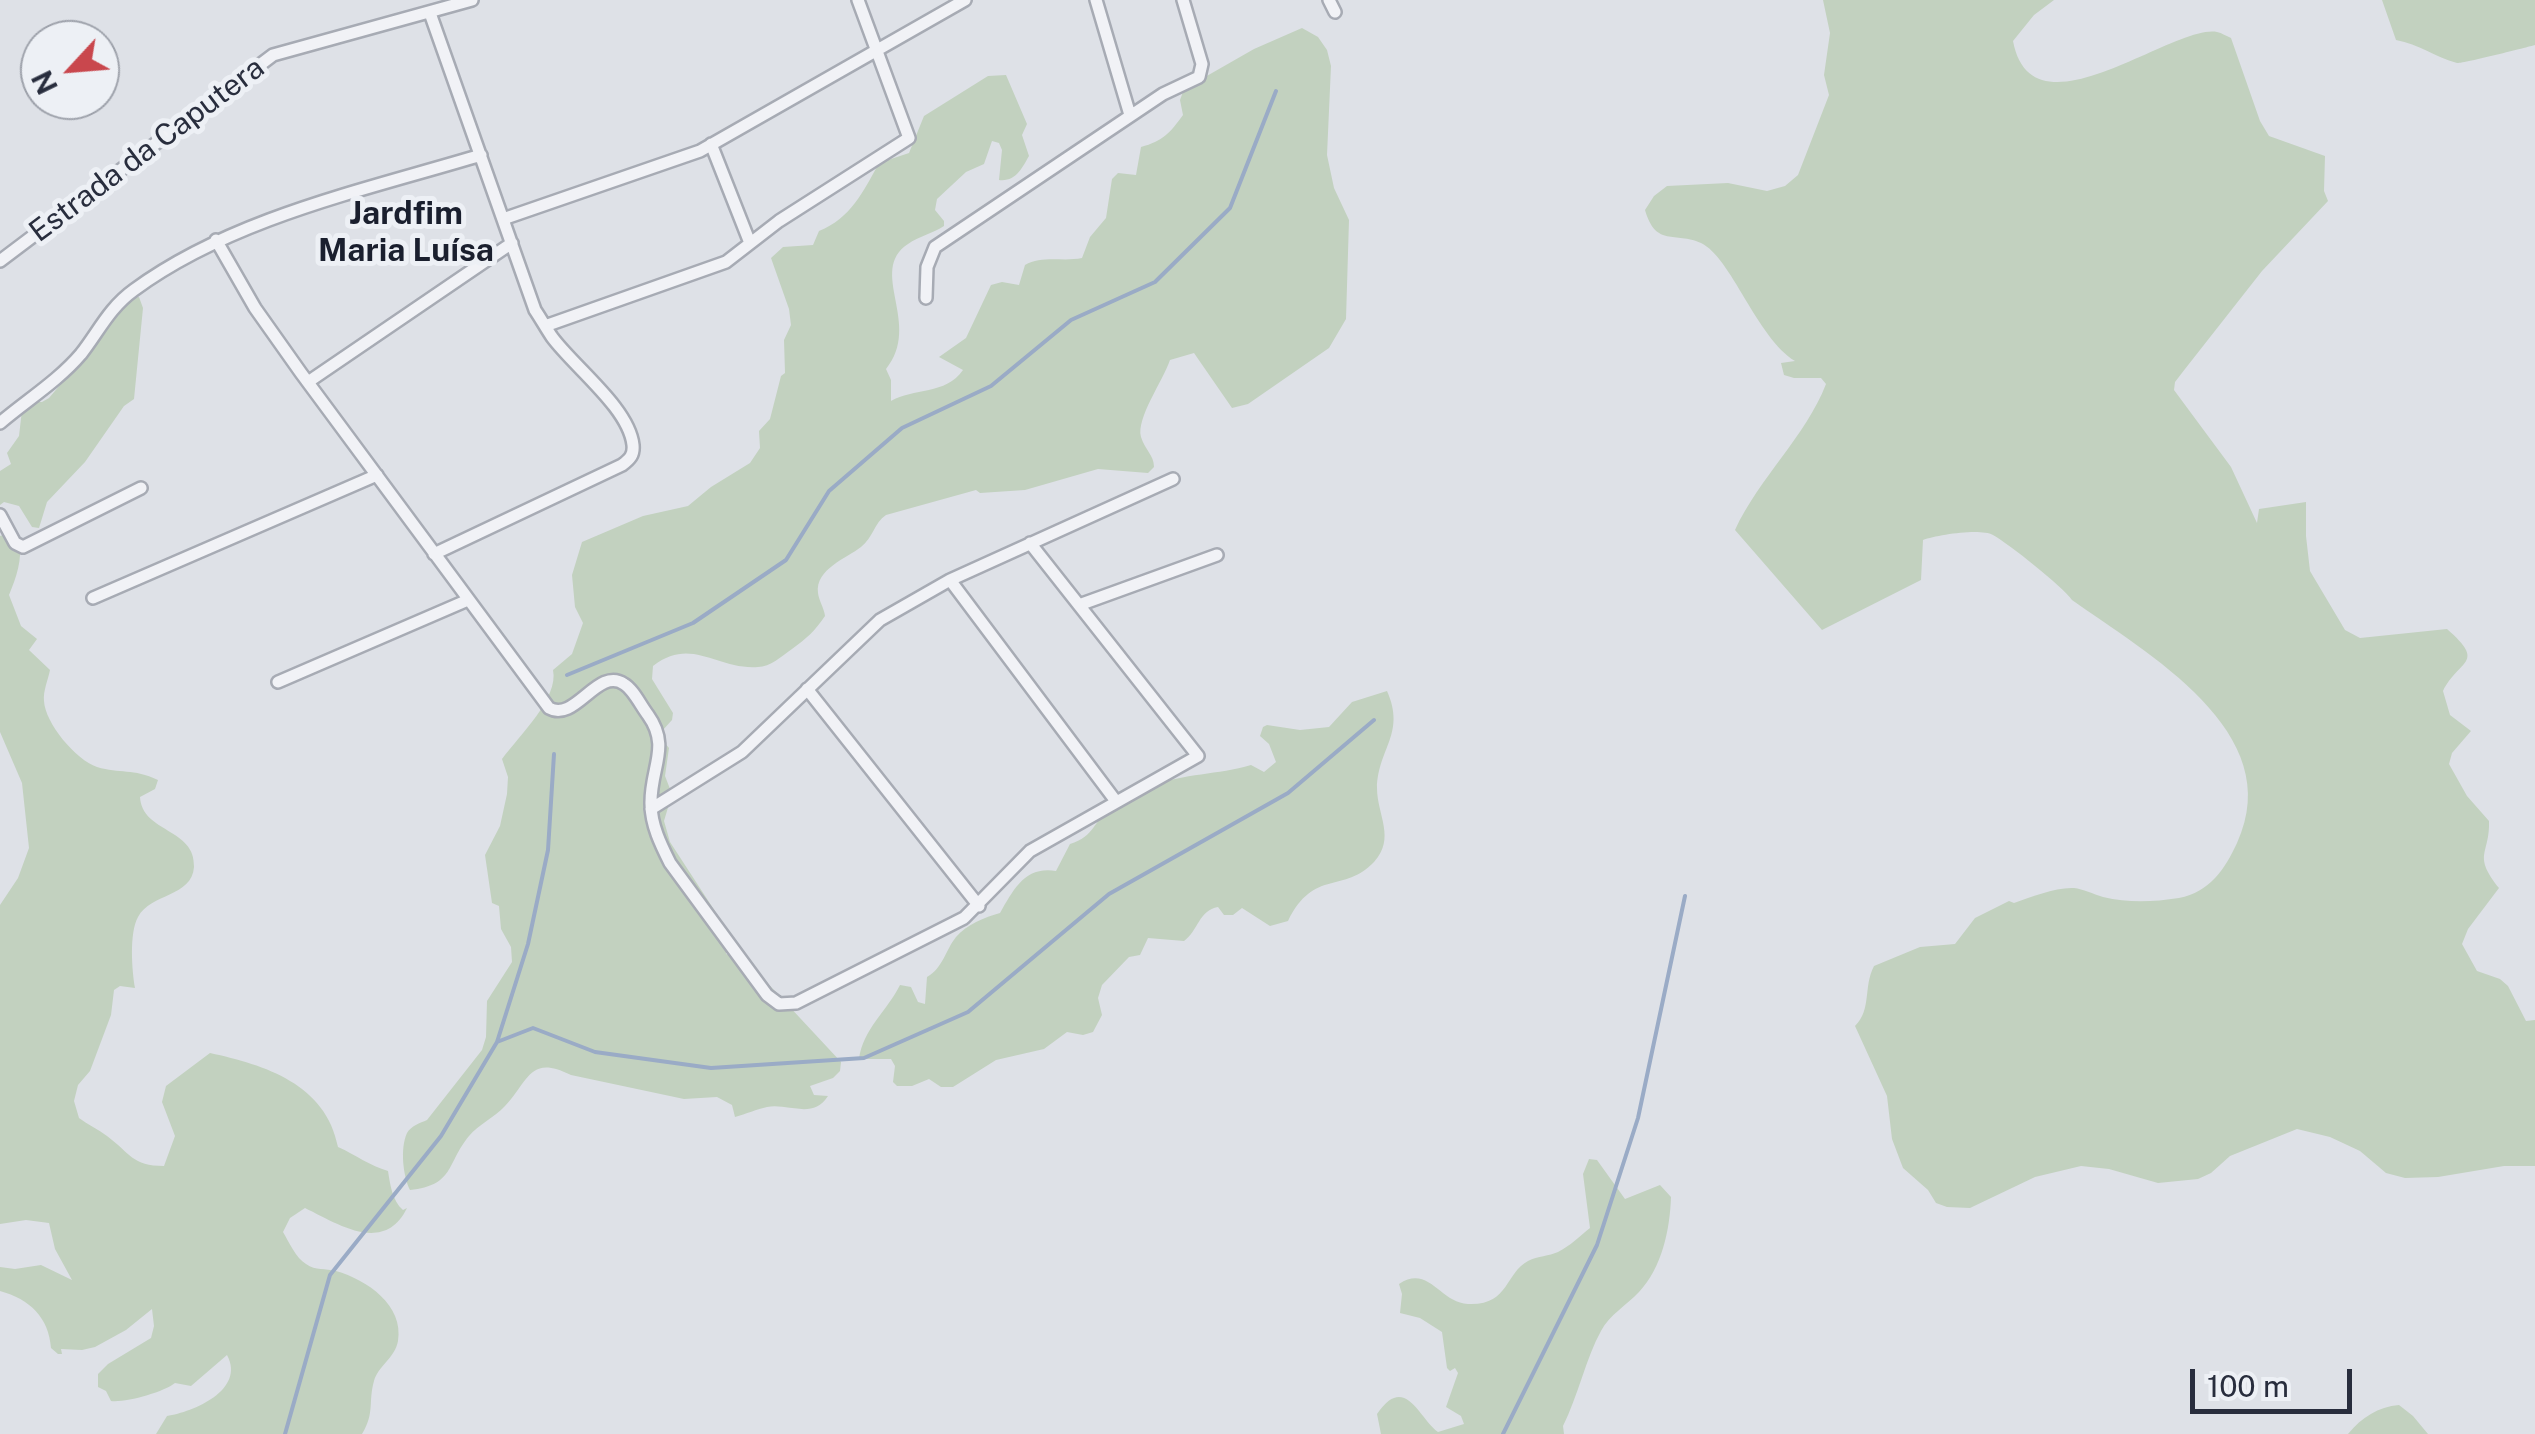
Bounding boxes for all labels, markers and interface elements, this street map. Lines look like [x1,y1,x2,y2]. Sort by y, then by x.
north arrow [20,20,120,120]
street label: Estrada da Caputera [23,50,271,250]
text: N [25,65,64,100]
district label: Jardfim Maria Luísa [318,195,494,270]
scale bar [2195,1349,2358,1411]
text: 100 m [2207,1368,2289,1404]

